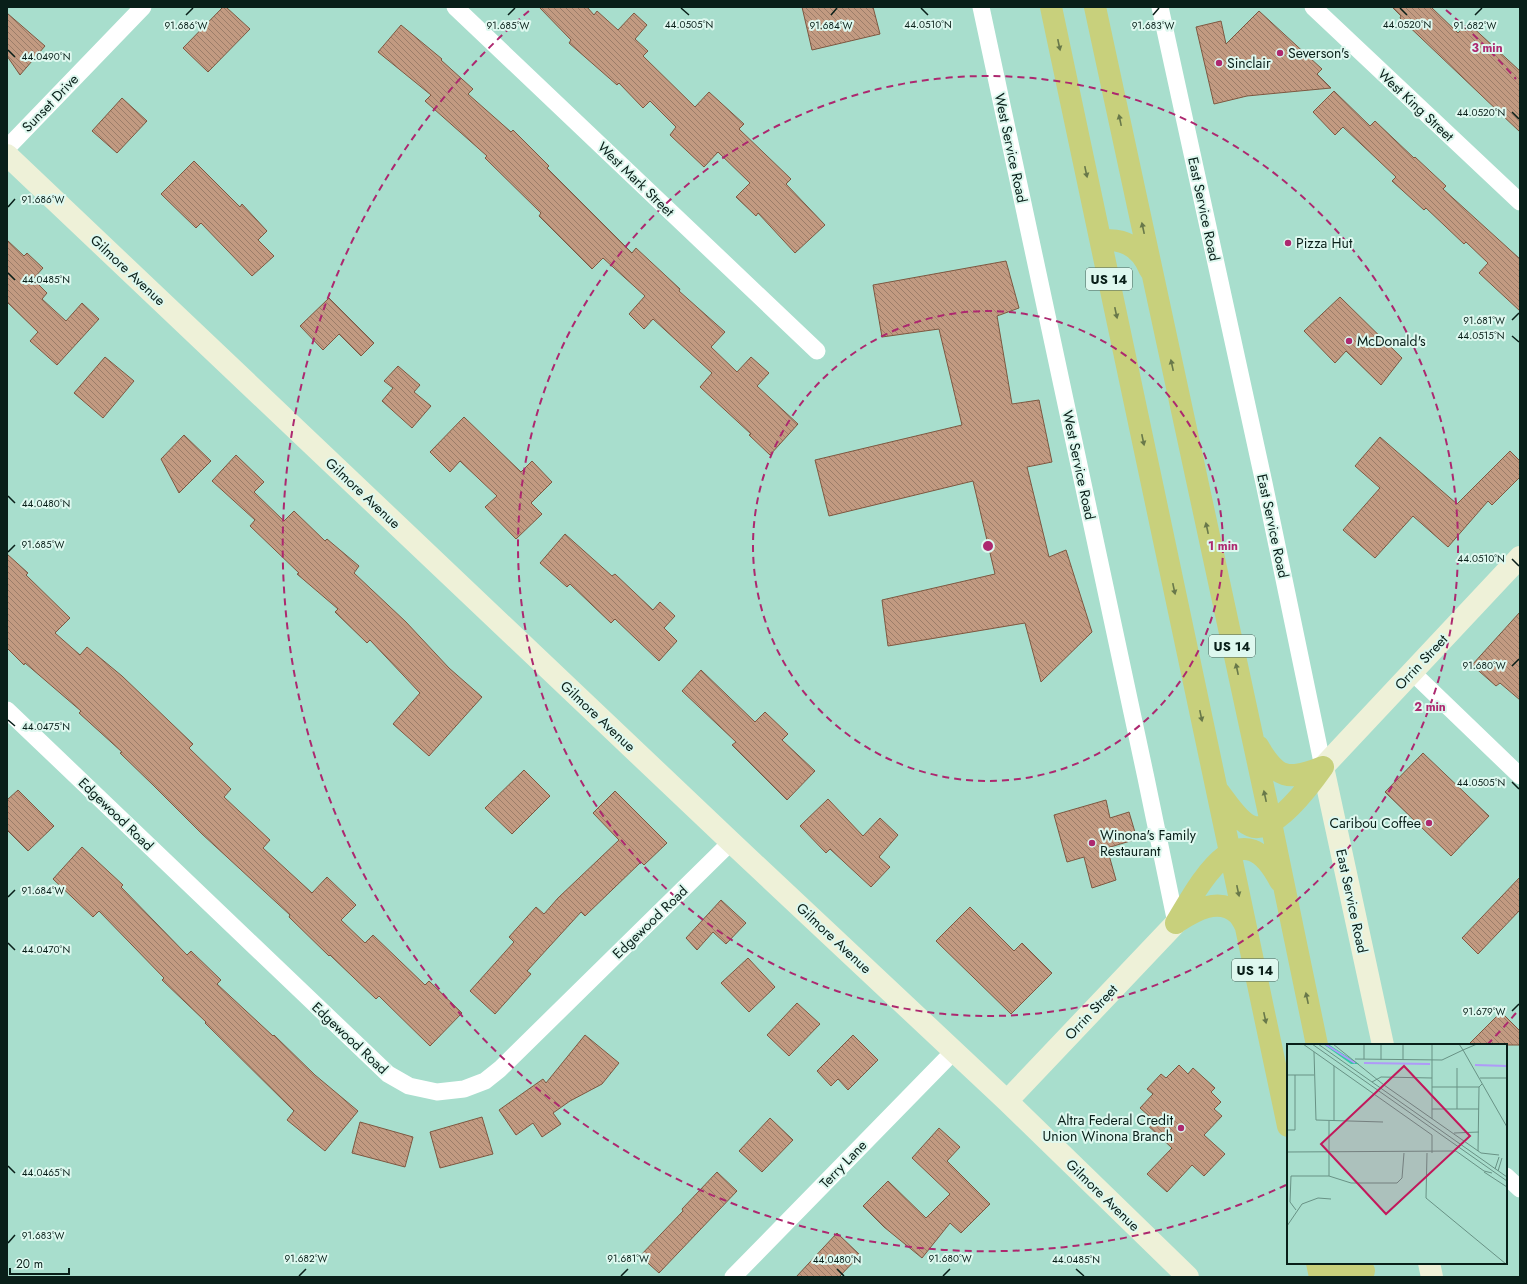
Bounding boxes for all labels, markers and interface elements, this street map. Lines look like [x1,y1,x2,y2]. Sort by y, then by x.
text: 44.0505°N [665,17,713,32]
text: 44.0510°N [904,17,952,32]
text: 44.0520°N [1383,17,1431,32]
text: 91.686°W [165,18,208,33]
text: 91.685°W [487,18,529,33]
text: 91.684°W [810,18,853,33]
text: 91.683°W [1132,18,1174,33]
text: 91.682°W [1454,18,1497,33]
one-way arrow [1056,39,1062,51]
text: 3 min [1471,39,1503,57]
place label: Severson's [1288,43,1349,63]
marker: Severson's [1275,48,1285,58]
text: 44.0490°N [22,49,70,64]
place label: Sinclair [1227,53,1271,73]
marker: Sinclair [1214,58,1224,68]
street label: West King Street [1373,64,1459,146]
street label: Sunset Drive [17,69,83,137]
street label: West Service Road [990,91,1032,205]
text: 44.0520°N [1457,105,1505,120]
one-way arrow [1116,113,1122,126]
street label: West Mark Street [593,137,679,221]
street label: East Service Road [1183,155,1225,263]
one-way arrow [1083,166,1089,178]
text: 91.686°W [22,192,65,207]
one-way arrow [1140,222,1146,234]
street label: Gilmore Avenue [86,230,170,310]
place label: Pizza Hut [1296,233,1353,253]
marker: Pizza Hut [1283,238,1293,248]
road number: US 14 [1086,268,1132,290]
text: 44.0485°N [22,272,70,287]
one-way arrow [1113,307,1119,319]
text: 91.681°W [1463,313,1505,328]
text: 44.0515°N [1458,328,1504,343]
place label: McDonald's [1357,331,1426,351]
marker: McDonald's [1344,336,1354,346]
one-way arrow [1169,358,1175,371]
street label: West Service Road [1058,408,1100,522]
one-way arrow [1140,434,1146,447]
street label: Gilmore Avenue [321,453,405,533]
street label: East Service Road [1252,472,1294,580]
text: 44.0480°N [22,496,70,511]
one-way arrow [1204,522,1210,535]
text: 91.685°W [22,537,64,552]
text: 1 min [1208,537,1238,555]
centre of rings [981,539,995,553]
text: 44.0510°N [1457,551,1505,566]
one-way arrow [1172,583,1178,595]
street label: Orrin Street [1390,629,1452,694]
road number: US 14 [1209,635,1255,657]
text: 91.680°W [1462,658,1506,673]
one-way arrow [1234,663,1240,675]
street label: Gilmore Avenue [556,676,640,756]
text: 2 min [1414,698,1446,716]
one-way arrow [1199,710,1205,722]
text: 44.0475°N [22,719,70,734]
street label: Edgewood Road [74,773,158,855]
text: 44.0505°N [1457,775,1505,790]
one-way arrow [1262,790,1268,802]
place label: Caribou Coffee [1329,813,1421,833]
marker: Caribou Coffee [1424,818,1434,828]
place label: Winona's Family Restaurant [1100,825,1197,861]
marker: Winona's Family Restaurant [1087,838,1097,848]
street label: East Service Road [1331,847,1373,955]
street label: Edgewood Road [608,881,692,963]
text: 91.684°W [22,883,65,898]
one-way arrow [1235,884,1241,897]
street label: Gilmore Avenue [792,898,876,978]
text: 44.0470°N [22,942,70,957]
road number: US 14 [1232,959,1278,981]
street label: Orrin Street [1060,979,1122,1044]
one-way arrow [1304,992,1310,1004]
street label: Edgewood Road [307,997,393,1079]
text: 91.679°W [1463,1004,1505,1019]
one-way arrow [1262,1012,1268,1024]
inset map [1287,1044,1507,1264]
place label: Altra Federal Credit Union Winona Branch [1043,1110,1174,1146]
marker: Altra Federal Credit Union Winona Branch [1176,1123,1186,1133]
street label: Terry Lane [815,1135,871,1193]
street label: Gilmore Avenue [1062,1155,1144,1235]
text: 44.0465°N [22,1165,70,1180]
text: 91.683°W [22,1228,64,1243]
scale bar [10,1250,69,1276]
text: 91.682°W [285,1251,328,1266]
text: 91.681°W [607,1251,649,1266]
text: 91.680°W [928,1251,972,1266]
text: 44.0480°N [813,1252,861,1267]
text: 44.0485°N [1052,1252,1100,1267]
text: 20 m [16,1255,43,1273]

